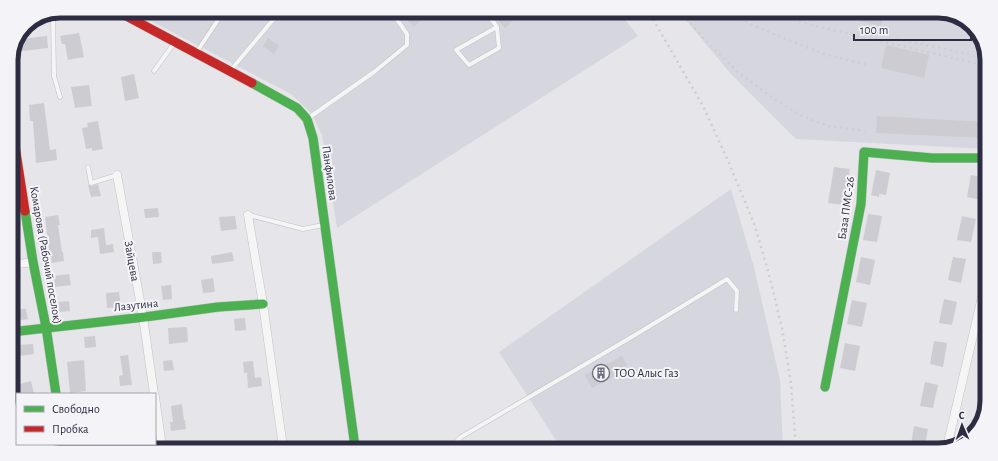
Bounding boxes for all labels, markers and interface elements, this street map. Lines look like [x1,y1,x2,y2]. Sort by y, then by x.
scale bar [854,16,971,42]
text: 100 m [860,24,888,36]
street label: Панфилова [320,145,340,202]
street label: База ПМС-26 [836,175,856,240]
street label: Комарова (Рабочий поселок) [28,185,64,325]
street label: Зайцева [123,240,142,283]
street label: Лазутина [113,297,159,314]
building icon: ТОО Алыс Газ [591,363,611,383]
place label: ТОО Алыс Газ [614,367,679,379]
legend [16,393,156,445]
text: Свободно [52,403,100,415]
north arrow [942,405,982,445]
text: С [958,410,965,421]
text: Пробка [52,423,89,435]

